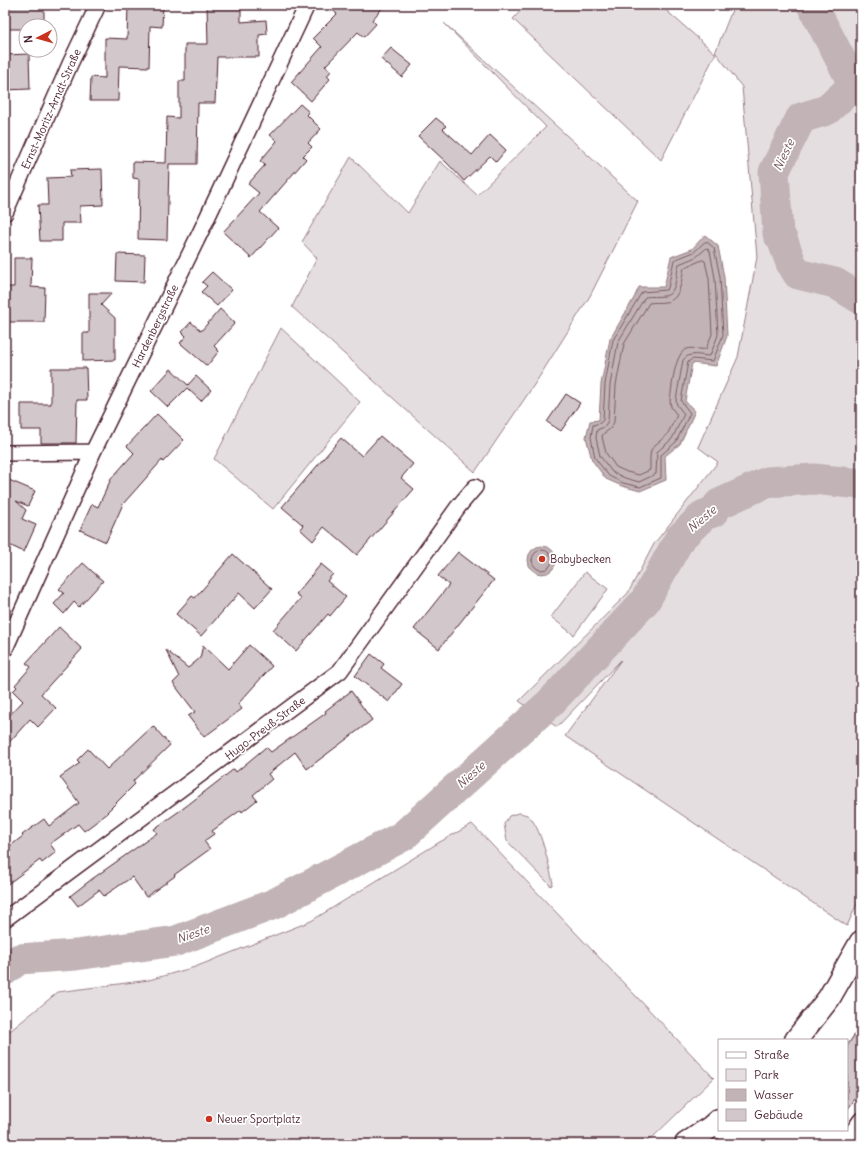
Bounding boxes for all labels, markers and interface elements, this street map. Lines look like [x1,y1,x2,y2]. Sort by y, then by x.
north arrow [18,18,58,58]
text: N [21,35,35,44]
street label: Ernst-Moritz-Arndt-Straße [18,47,84,171]
water label: Nieste [770,135,798,173]
street label: Hardenbergstraße [129,282,181,370]
water label: Nieste [684,501,720,535]
place label: Babybecken [550,552,611,566]
marker: Babybecken [537,554,547,564]
street label: Hugo-Preuß-Straße [222,693,308,763]
water label: Nieste [453,757,489,791]
water label: Nieste [175,921,212,946]
legend [718,1039,848,1131]
text: Straße [754,1047,789,1062]
text: Park [754,1067,779,1082]
text: Wasser [754,1087,794,1102]
text: Gebäude [754,1107,803,1122]
place label: Neuer Sportplatz [217,1112,301,1126]
marker: Neuer Sportplatz [204,1114,214,1124]

